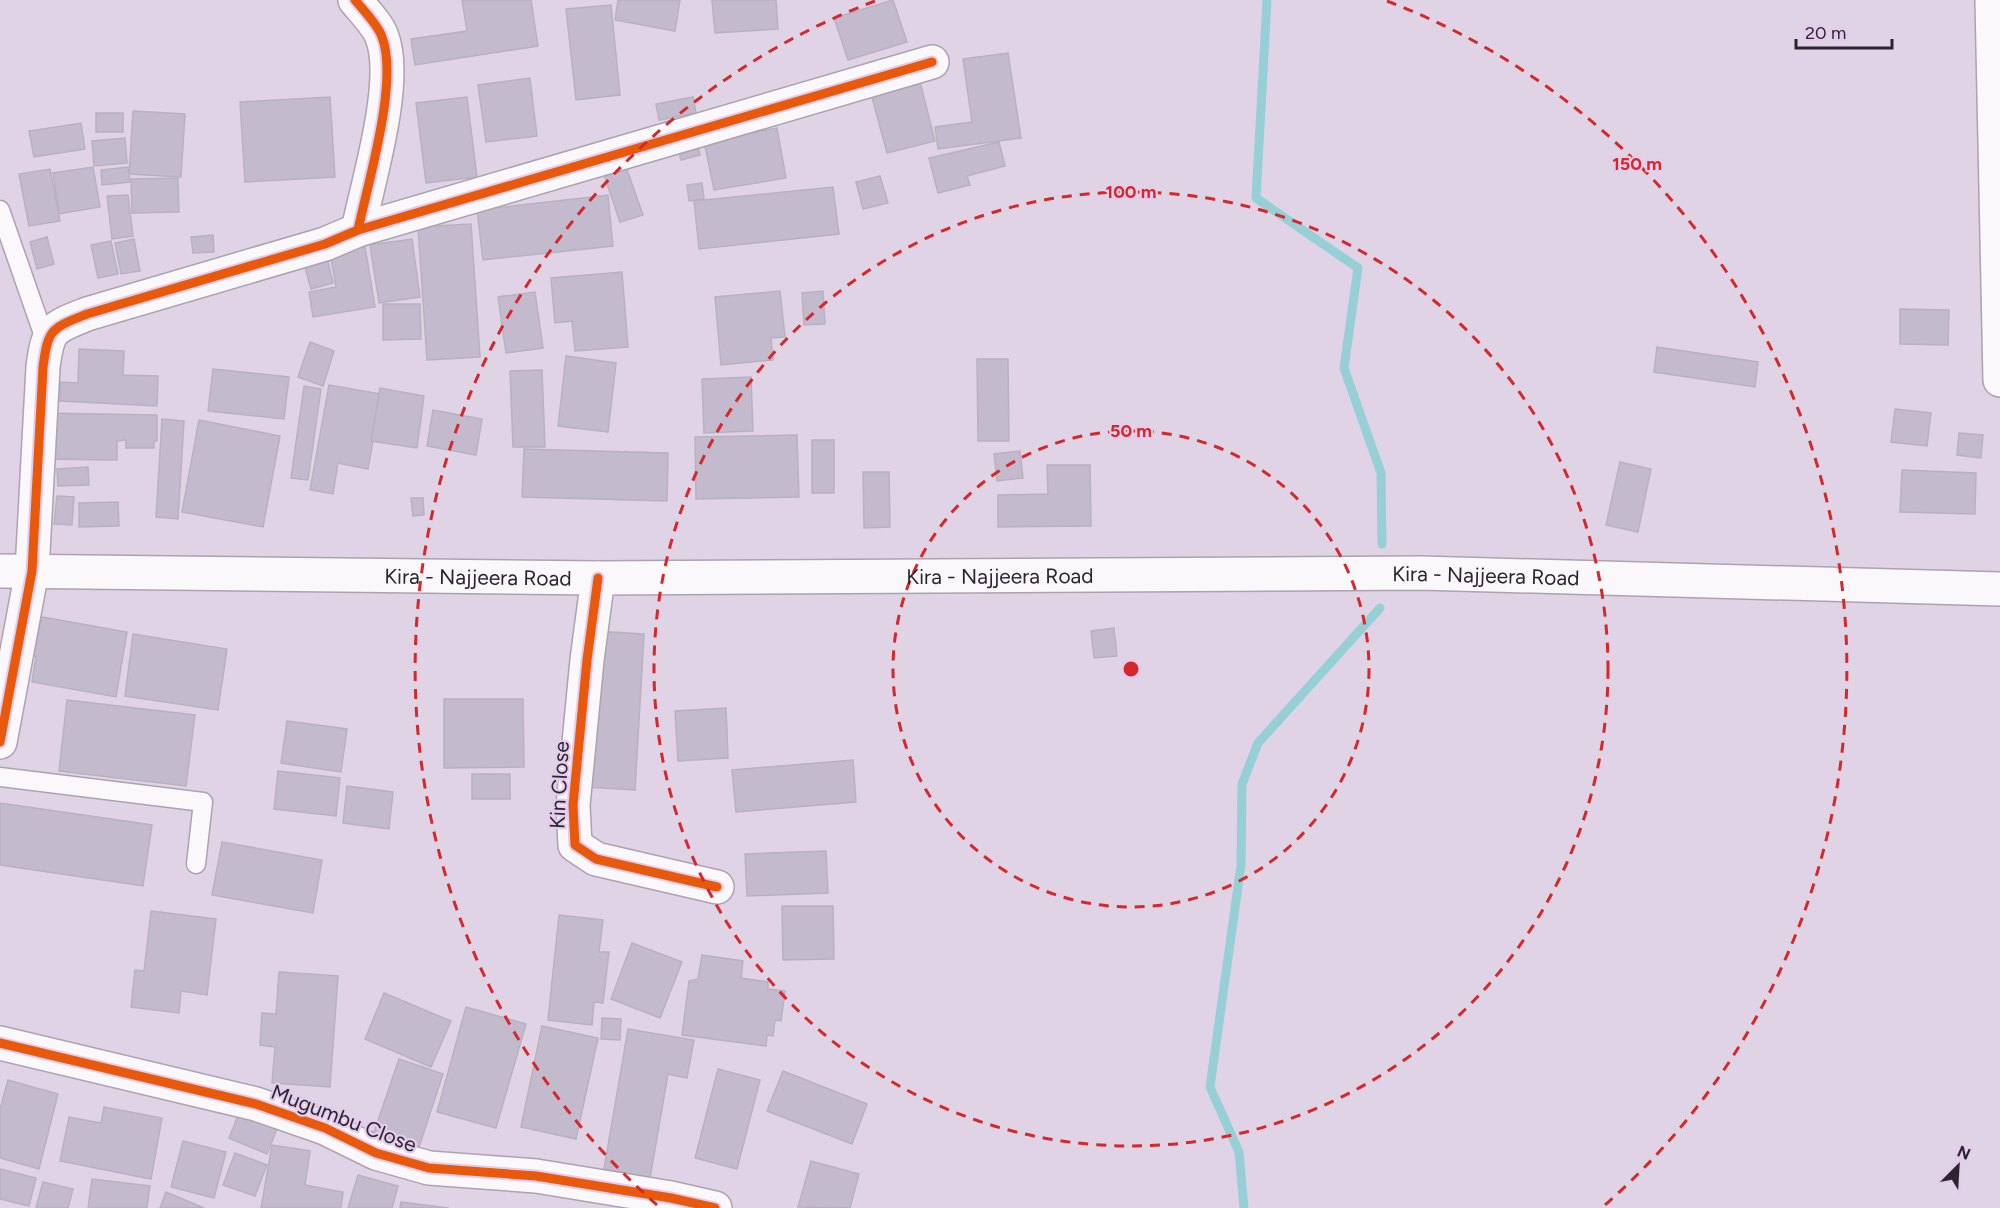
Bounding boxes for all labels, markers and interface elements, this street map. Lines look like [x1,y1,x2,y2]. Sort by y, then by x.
scale bar [1796,12,1892,50]
text: 20 m [1805,22,1846,44]
text: 150 m [1612,153,1662,175]
text: 100 m [1106,181,1156,203]
text: 50 m [1110,420,1152,442]
street label: Kira - Najjeera Road [1392,560,1580,590]
street label: Kira - Najjeera Road [906,562,1094,589]
street label: Kira - Najjeera Road [384,563,572,590]
centre of rings [1121,659,1141,679]
street label: Kin Close [544,741,574,829]
street label: Mugumbu Close [268,1079,420,1157]
north arrow [1928,1136,1988,1196]
text: N [1954,1142,1973,1164]

